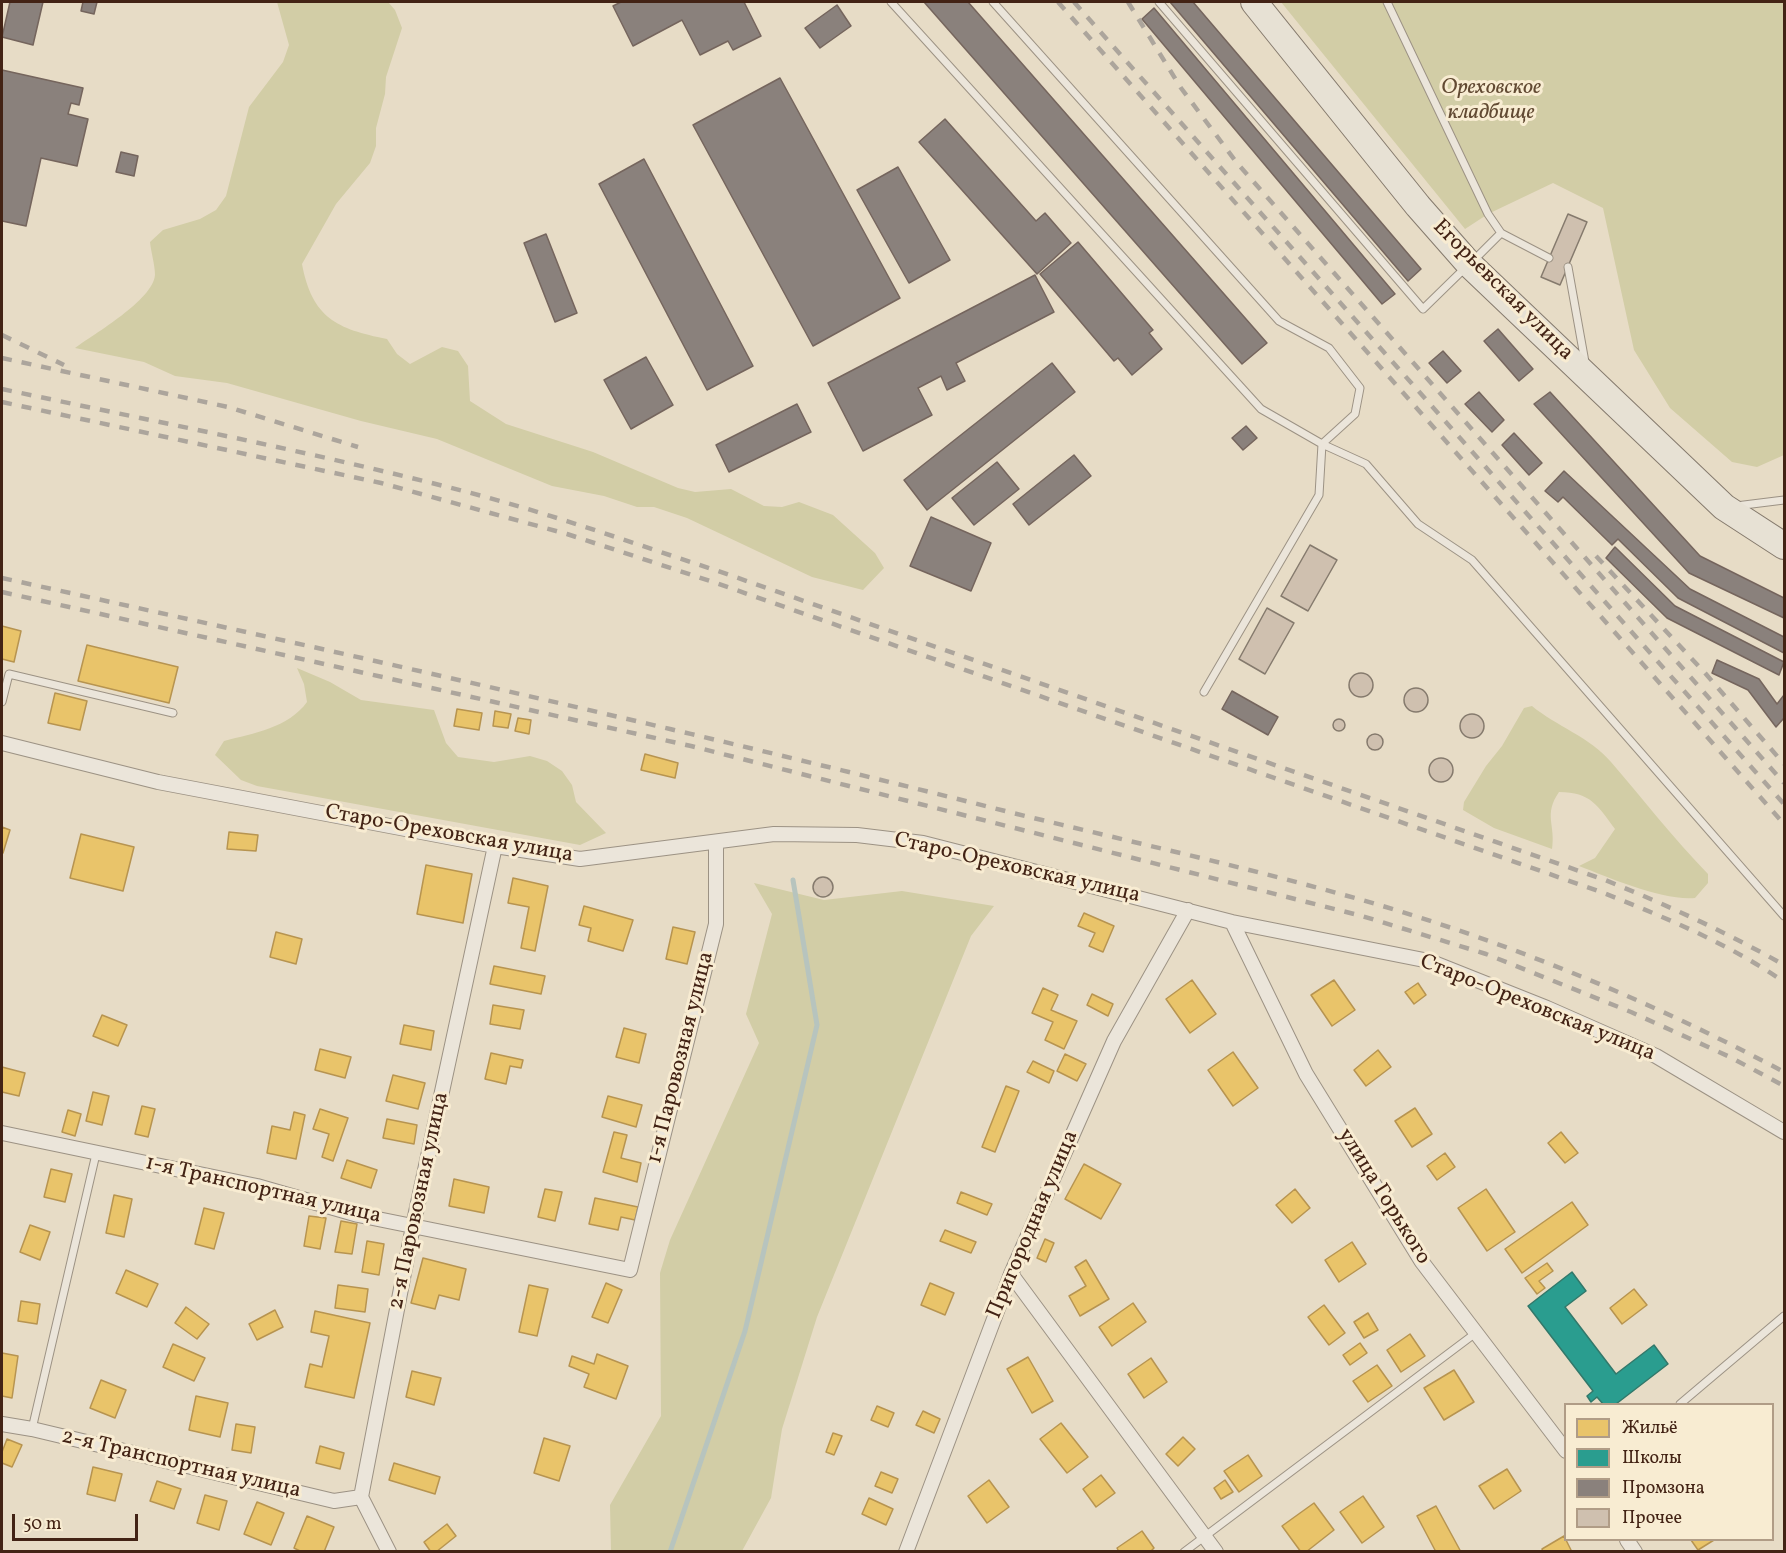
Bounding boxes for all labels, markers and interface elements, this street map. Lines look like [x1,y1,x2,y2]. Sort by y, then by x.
park label: Ореховское кладбище [1441,76,1541,128]
street label: Егорьевская улица [1426,215,1578,367]
street label: Старо-Ореховская улица [323,800,575,870]
street label: Старо-Ореховская улица [892,828,1142,910]
street label: 1-я Паровозная улица [643,949,721,1167]
street label: Старо-Ореховская улица [1415,950,1659,1068]
street label: 2-я Паровозная улица [384,1090,456,1312]
street label: улица Горького [1331,1124,1435,1270]
street label: Пригородная улица [982,1127,1086,1323]
street label: 1-я Транспортная улица [143,1151,383,1231]
legend [1564,1403,1774,1541]
text: Жильё [1622,1416,1678,1441]
street label: 2-я Транспортная улица [59,1425,303,1505]
text: Школы [1622,1446,1682,1471]
text: Промзона [1622,1476,1705,1501]
scale bar [15,1502,141,1540]
text: Прочее [1622,1506,1682,1531]
text: 50 m [23,1512,62,1537]

